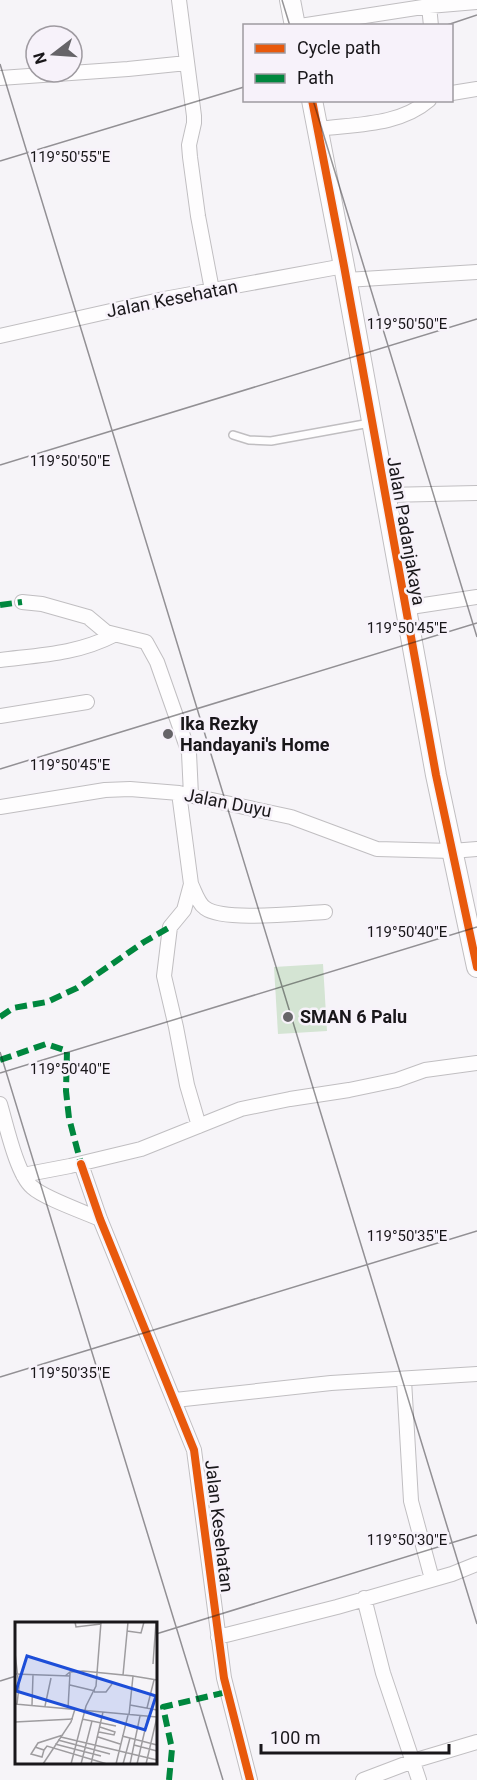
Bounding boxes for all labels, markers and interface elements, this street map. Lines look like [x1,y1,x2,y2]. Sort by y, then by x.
north arrow [24,24,84,84]
legend [243,24,453,102]
text: Cycle path [297,37,381,58]
text: N [29,50,51,66]
text: Path [297,67,334,88]
text: 119°50'55"E [30,148,111,166]
street label: Jalan Kesehatan [105,276,239,322]
text: 119°50'50"E [367,315,448,333]
text: 119°50'50"E [30,452,111,470]
street label: Jalan Padanjakaya [383,455,430,607]
text: 119°50'45"E [367,619,448,637]
place label: Ika Rezky Handayani's Home [180,713,330,755]
marker: Ika Rezky Handayani's Home [161,727,175,741]
text: 119°50'45"E [30,756,111,774]
street label: Jalan Duyu [183,784,274,821]
text: 119°50'40"E [367,923,448,941]
place label: SMAN 6 Palu [300,1006,407,1027]
marker: SMAN 6 Palu [281,1010,295,1024]
text: 119°50'40"E [30,1060,111,1078]
text: 119°50'35"E [367,1227,448,1245]
text: 119°50'35"E [30,1364,111,1382]
street label: Jalan Kesehatan [201,1459,238,1593]
text: 119°50'30"E [367,1531,448,1549]
inset map [15,1622,158,1765]
scale bar [261,1717,448,1755]
text: 100 m [270,1727,321,1748]

